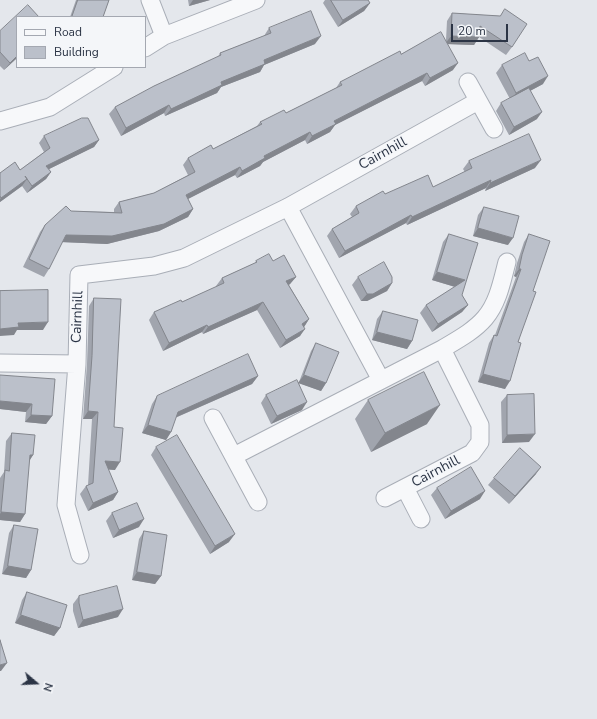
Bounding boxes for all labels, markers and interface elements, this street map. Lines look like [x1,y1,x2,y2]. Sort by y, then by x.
legend [16,16,146,68]
scale bar [453,16,510,42]
text: 20 m [458,23,486,39]
text: Road [54,24,82,40]
text: Building [54,44,99,60]
street label: Cairnhill [356,134,410,174]
street label: Cairnhill [69,291,87,343]
street label: Cairnhill [409,452,463,492]
north arrow [16,663,56,703]
text: N [39,681,56,693]

